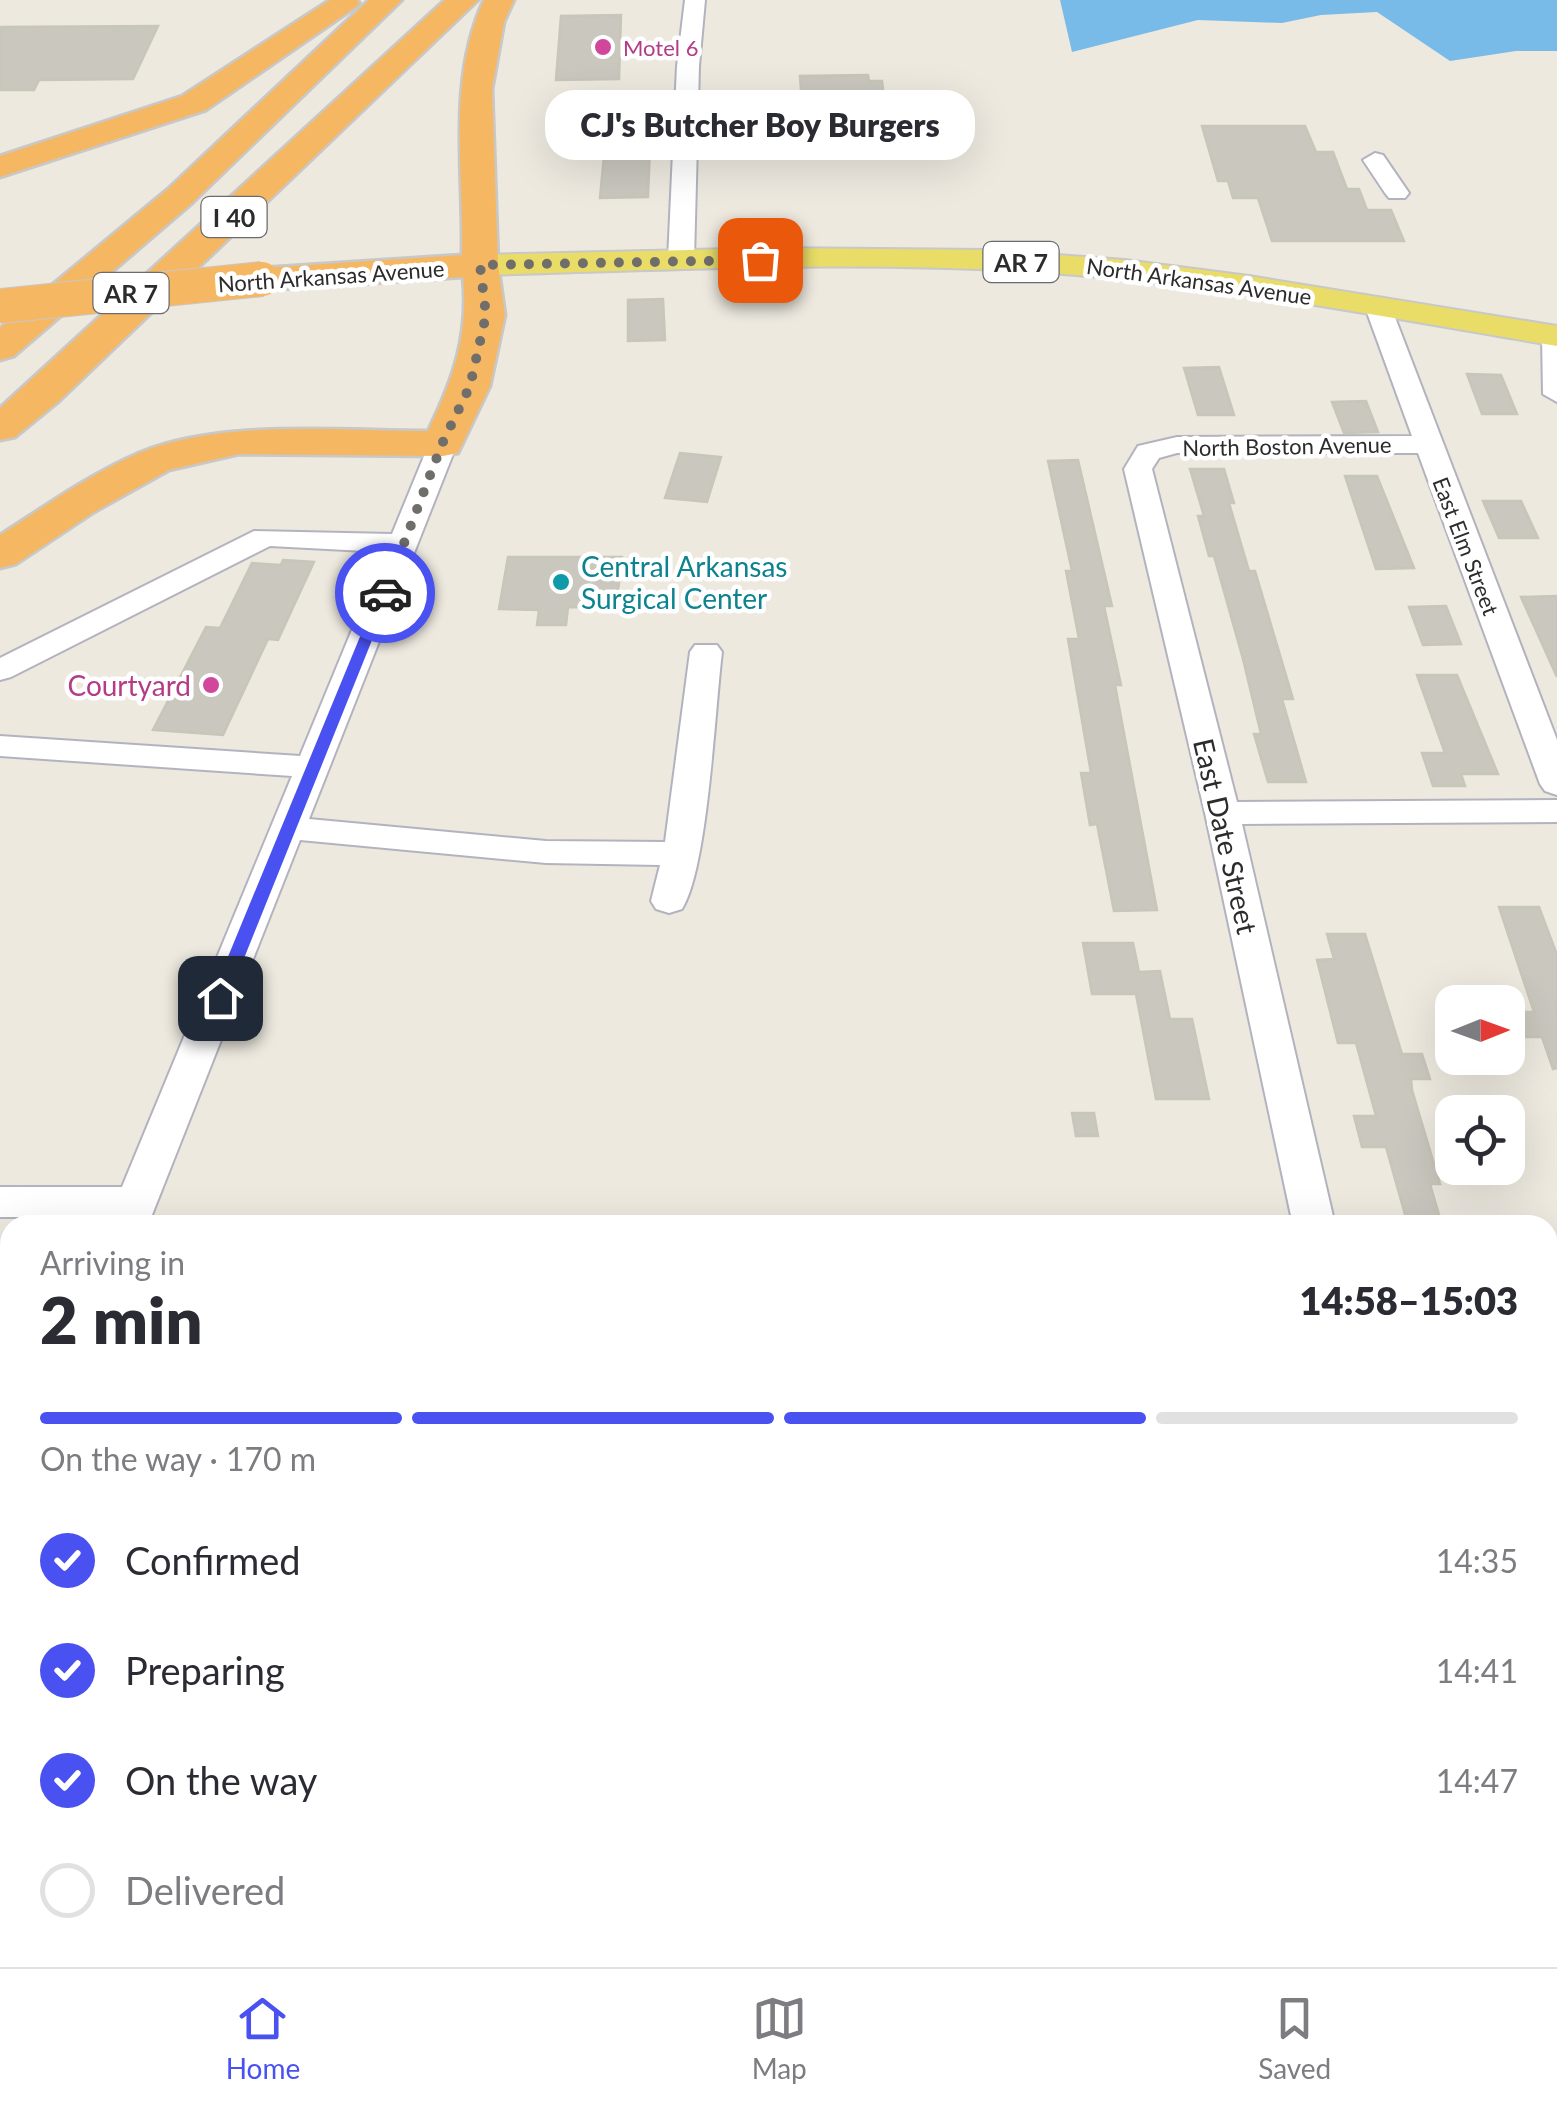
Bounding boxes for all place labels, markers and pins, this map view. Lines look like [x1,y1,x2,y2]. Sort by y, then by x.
place label: Motel 6 [623,34,698,61]
marker: Motel 6 [592,36,614,58]
callout: CJ's Butcher Boy Burgers [545,90,975,160]
pin [718,218,803,303]
place label: Central Arkansas Surgical Center [581,549,787,615]
marker: Central Arkansas Surgical Center [550,571,572,593]
place label: Courtyard [67,668,191,702]
marker: Courtyard [200,674,222,696]
pin [178,956,263,1041]

